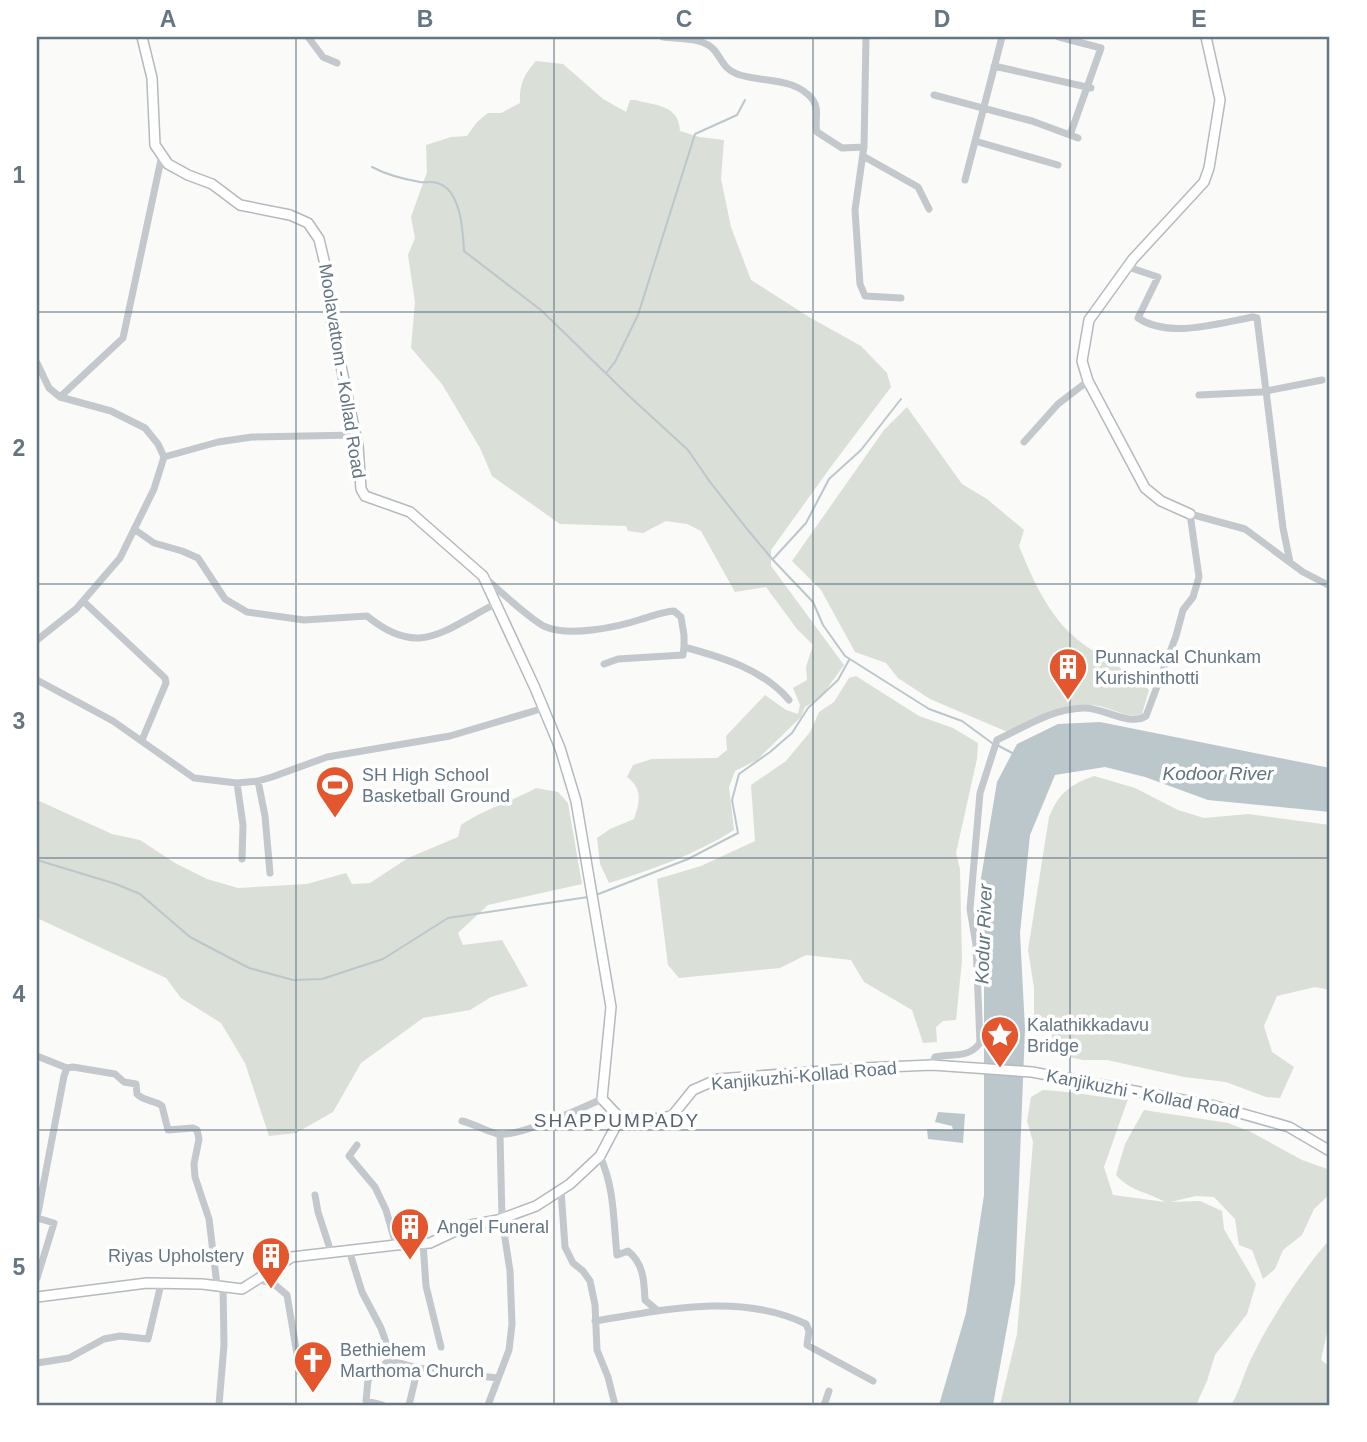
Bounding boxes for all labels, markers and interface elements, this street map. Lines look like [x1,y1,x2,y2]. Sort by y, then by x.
text: A [160,6,176,32]
text: B [417,6,433,32]
text: C [676,6,692,32]
text: D [934,6,950,32]
text: E [1191,6,1207,32]
text: 1 [13,162,26,188]
street label: Moolavattom - Kollad Road [315,262,369,480]
text: 2 [13,435,25,461]
building icon: Punnackal Chunkam Kurishinthotti [1047,646,1089,701]
place label: Punnackal Chunkam Kurishinthotti [1095,647,1261,688]
text: 3 [13,708,25,734]
water label: Kodoor River [1163,763,1274,784]
sports icon: SH High School Basketball Ground [314,764,356,819]
place label: SH High School Basketball Ground [362,765,510,806]
water label: Kodur River [971,883,996,985]
text: 4 [13,981,26,1007]
place icon: Kalathikkadavu Bridge [979,1014,1021,1069]
place label: Kalathikkadavu Bridge [1027,1015,1149,1056]
street label: Kanjikuzhi-Kollad Road [710,1058,898,1094]
street label: Kanjikuzhi - Kollad Road [1045,1065,1241,1123]
district label: SHAPPUMPADY [534,1110,700,1131]
building icon: Angel Funeral [389,1206,431,1261]
place label: Angel Funeral [437,1217,549,1237]
building icon: Riyas Upholstery [250,1235,292,1290]
place label: Riyas Upholstery [108,1246,244,1266]
text: 5 [13,1254,26,1280]
church icon: Bethiehem Marthoma Church [292,1339,334,1394]
place label: Bethiehem Marthoma Church [340,1340,484,1381]

